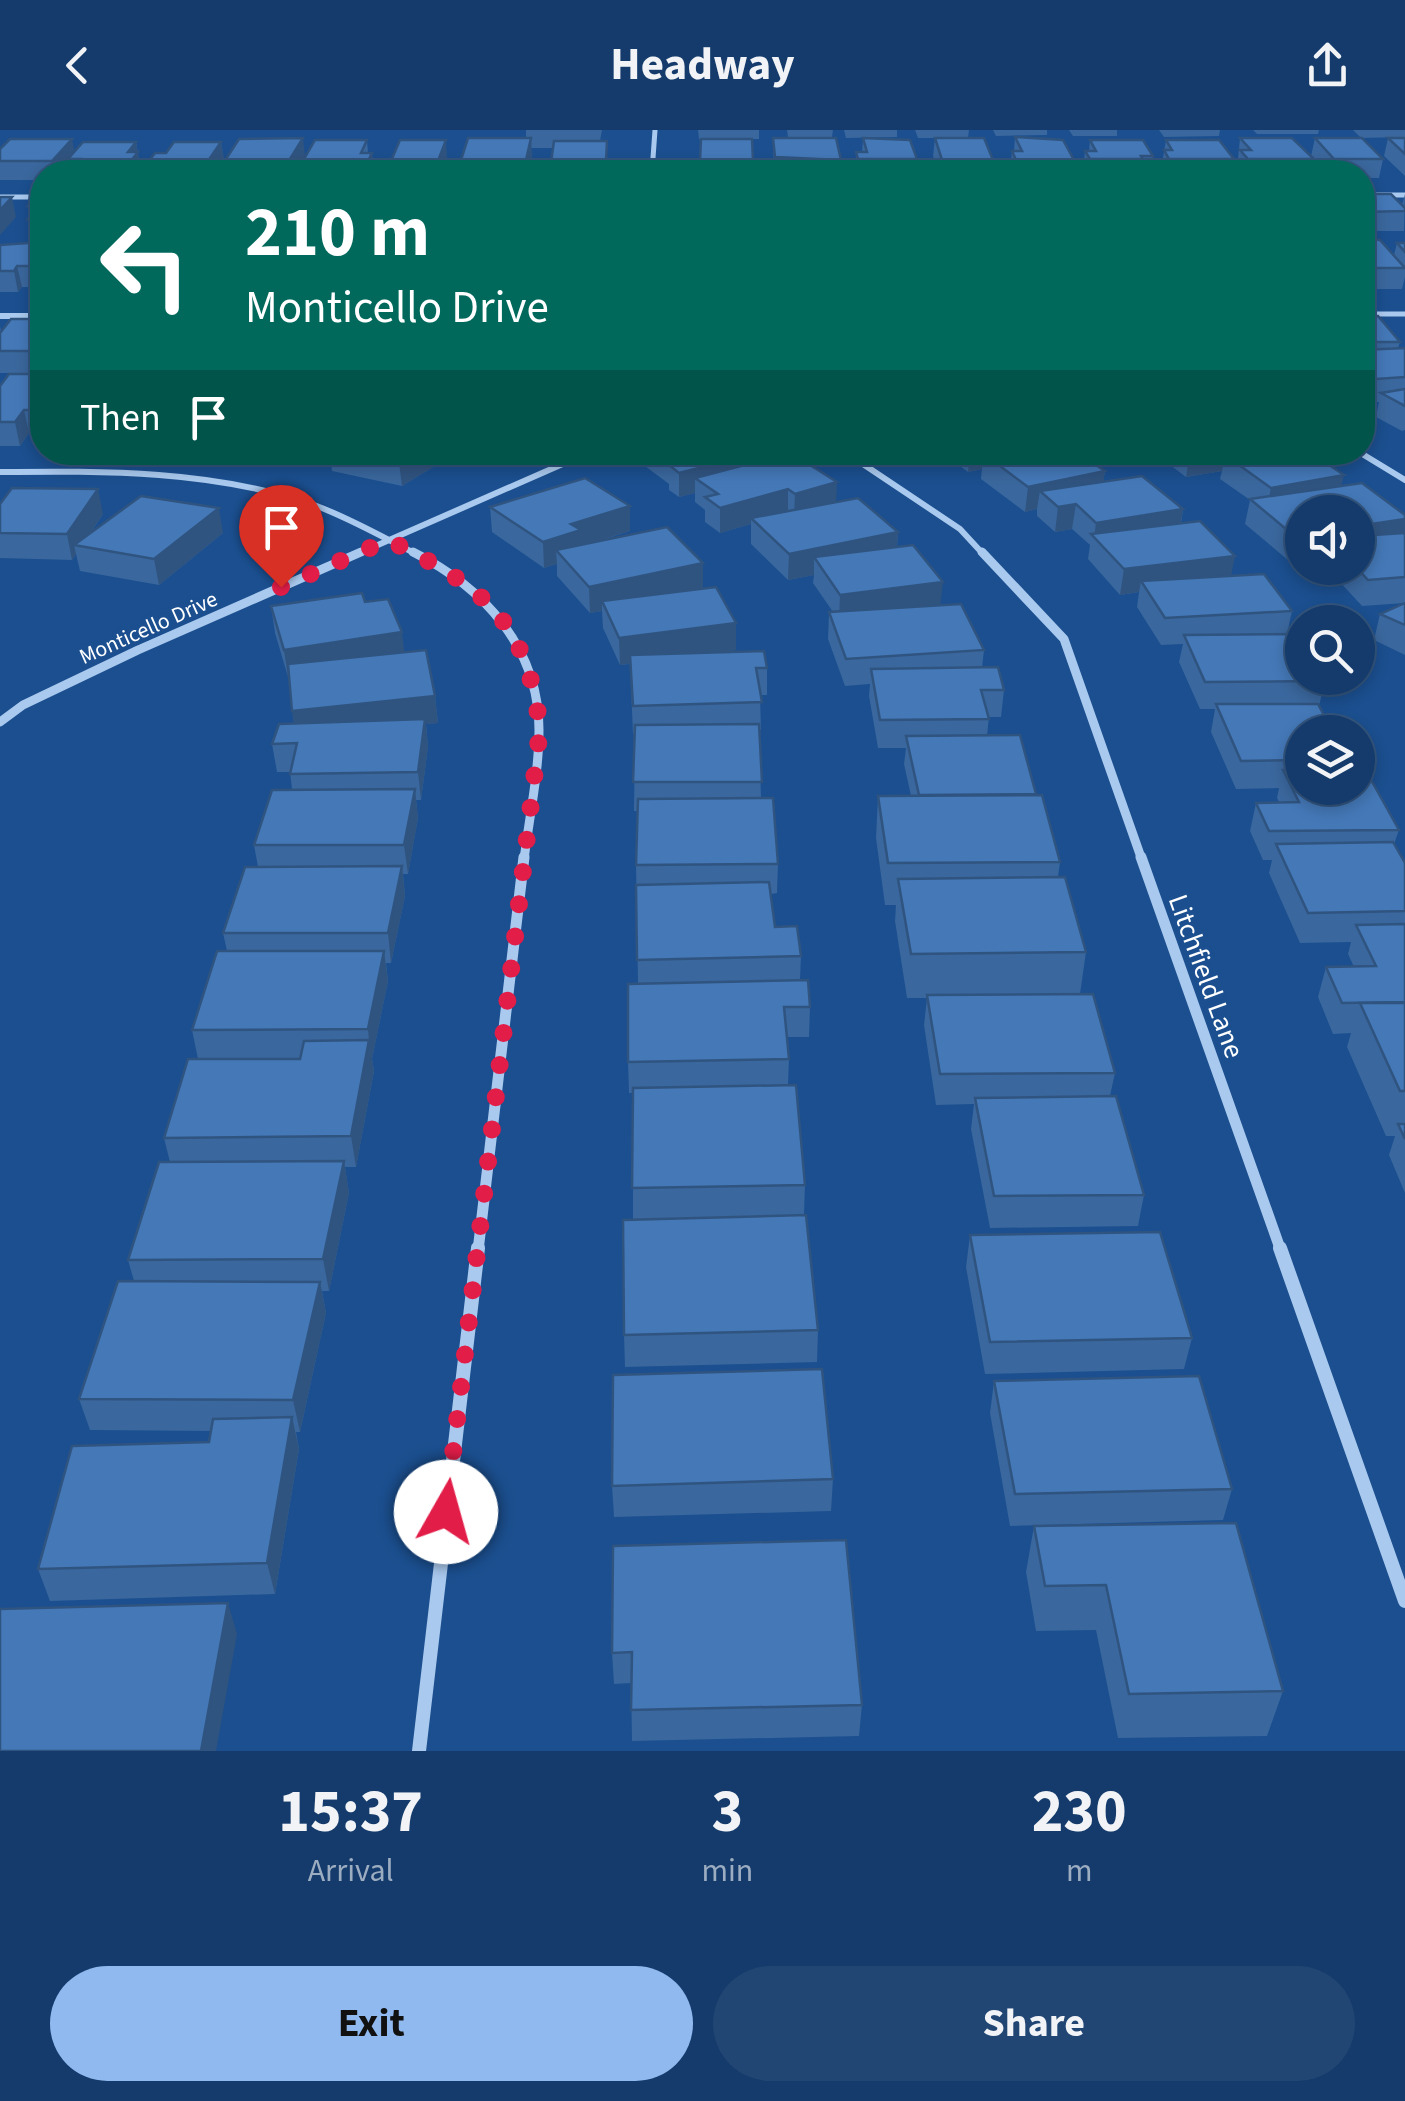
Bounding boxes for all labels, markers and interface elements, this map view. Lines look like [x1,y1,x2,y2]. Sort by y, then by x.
text: Headway [610,33,795,97]
icon: back [50,38,105,93]
icon: share [1300,38,1355,93]
text: 210 m [245,183,430,283]
icon: left [80,200,210,330]
text: Monticello Drive [245,276,549,340]
icon: arrive [181,390,236,445]
text: Then [80,391,161,445]
pin [239,485,324,588]
map controls [1285,495,1375,805]
button: sound [1285,495,1375,585]
icon: arrive [254,500,309,555]
street label: Monticello Drive [74,583,223,673]
button: search [1285,605,1375,695]
button: layers [1285,715,1375,805]
street label: Litchfield Lane [1158,889,1254,1064]
position arrow [394,1460,498,1564]
text: 15:37 [278,1770,423,1855]
text: 3 [712,1770,743,1855]
text: 230 [1032,1770,1127,1855]
text: Arrival [308,1848,394,1894]
text: min [701,1848,753,1894]
text: m [1066,1848,1092,1894]
button: Exit [50,1966,693,2081]
button: Share [713,1966,1355,2081]

